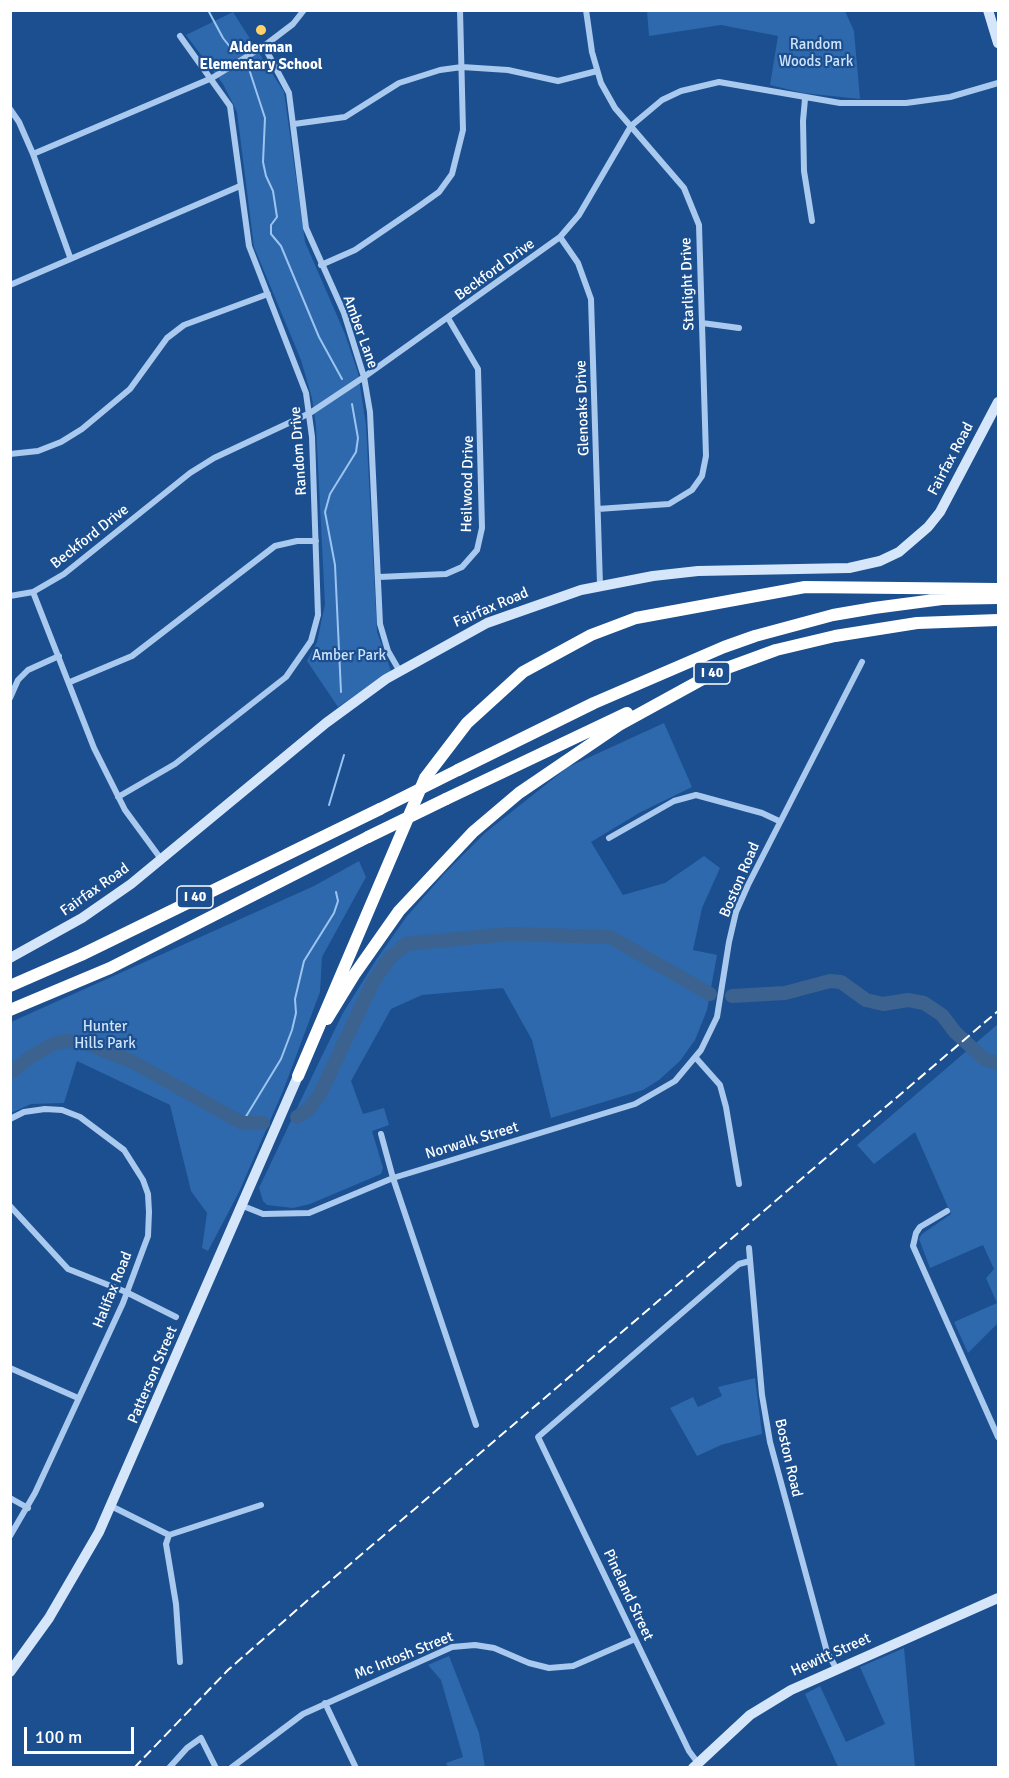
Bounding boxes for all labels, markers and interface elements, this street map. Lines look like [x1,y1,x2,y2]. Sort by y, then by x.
marker: Alderman Elementary School [254,23,268,37]
park label: Random Woods Park [779,36,853,71]
place label: Alderman Elementary School [200,39,322,74]
street label: Beckford Drive [452,235,538,305]
street label: Starlight Drive [677,237,699,331]
street label: Amber Lane [338,293,382,371]
street label: Glenoaks Drive [572,360,594,456]
street label: Random Drive [287,406,311,496]
street label: Fairfax Road [924,419,978,499]
street label: Heilwood Drive [458,435,478,533]
street label: Beckford Drive [47,501,133,573]
street label: Fairfax Road [451,584,531,632]
park label: Amber Park [312,647,386,665]
road number: I 40 [694,662,730,684]
street label: Boston Road [716,840,764,920]
street label: Fairfax Road [57,860,133,920]
road number: I 40 [177,886,213,908]
park label: Hunter Hills Park [74,1018,136,1053]
street label: Norwalk Street [423,1118,521,1164]
street label: Halifax Road [89,1249,137,1331]
street label: Patterson Street [124,1324,182,1426]
street label: Boston Road [770,1417,806,1499]
street label: Pineland Street [599,1546,657,1644]
street label: Mc Intosh Street [352,1628,456,1684]
street label: Hewitt Street [788,1629,874,1681]
scale bar [27,1715,136,1753]
text: 100 m [35,1726,82,1748]

